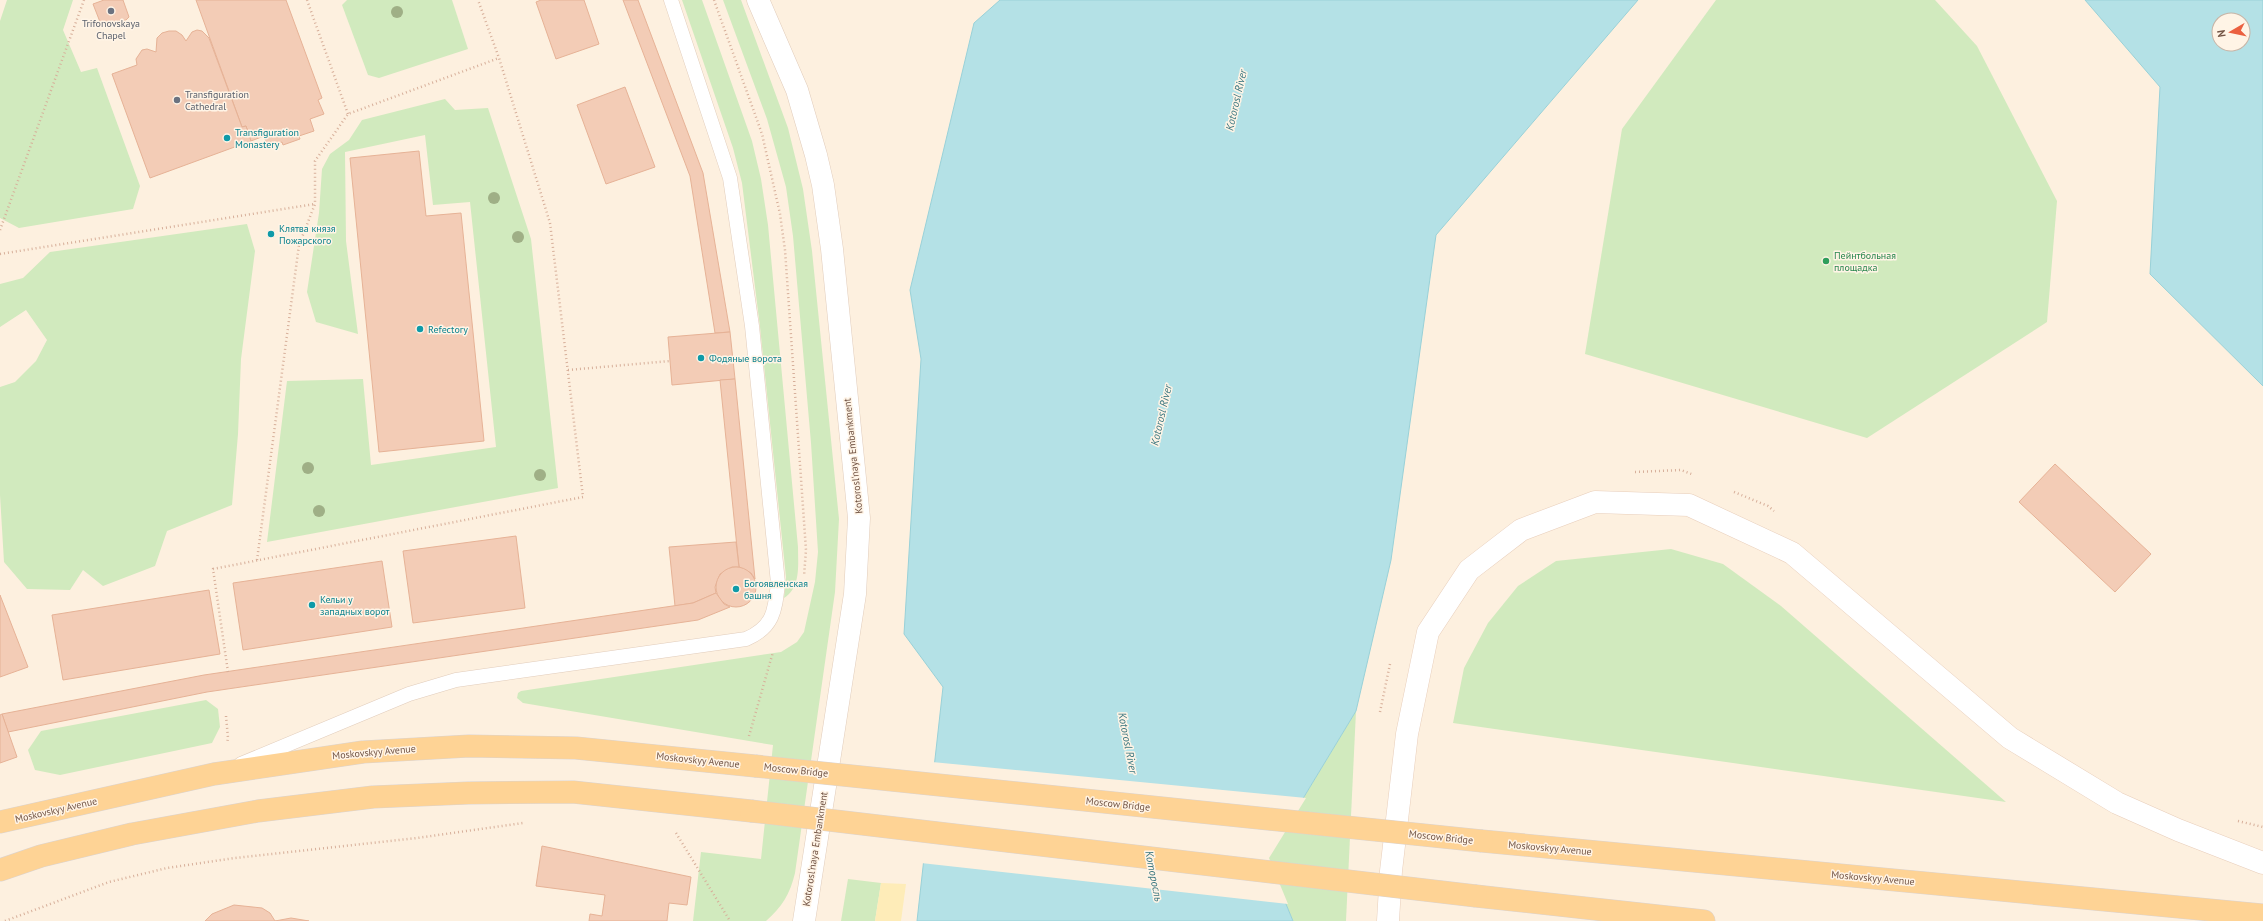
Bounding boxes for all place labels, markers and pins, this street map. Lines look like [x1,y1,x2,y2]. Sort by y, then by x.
marker: Trifonovskaya Chapel [106,6,116,16]
place label: Trifonovskaya Chapel [82,17,140,42]
place label: Transfiguration Cathedral [185,88,249,113]
marker: Transfiguration Cathedral [172,95,182,105]
place label: Transfiguration Monastery [235,126,299,151]
marker: Transfiguration Monastery [222,133,232,143]
place label: Клятва князя Пожарского [279,222,336,247]
marker: Клятва князя Пожарского [266,229,276,239]
place label: Пейнтбольная площадка [1834,249,1896,274]
marker: Пейнтбольная площадка [1821,256,1831,266]
place label: Refectory [428,323,468,336]
marker: Refectory [415,324,425,334]
place label: Фодяные ворота [709,352,782,365]
marker: Фодяные ворота [696,353,706,363]
place label: Богоявленская башня [744,577,808,602]
marker: Богоявленская башня [731,584,741,594]
place label: Кельи у западных ворот [320,593,390,618]
marker: Кельи у западных ворот [307,600,317,610]

